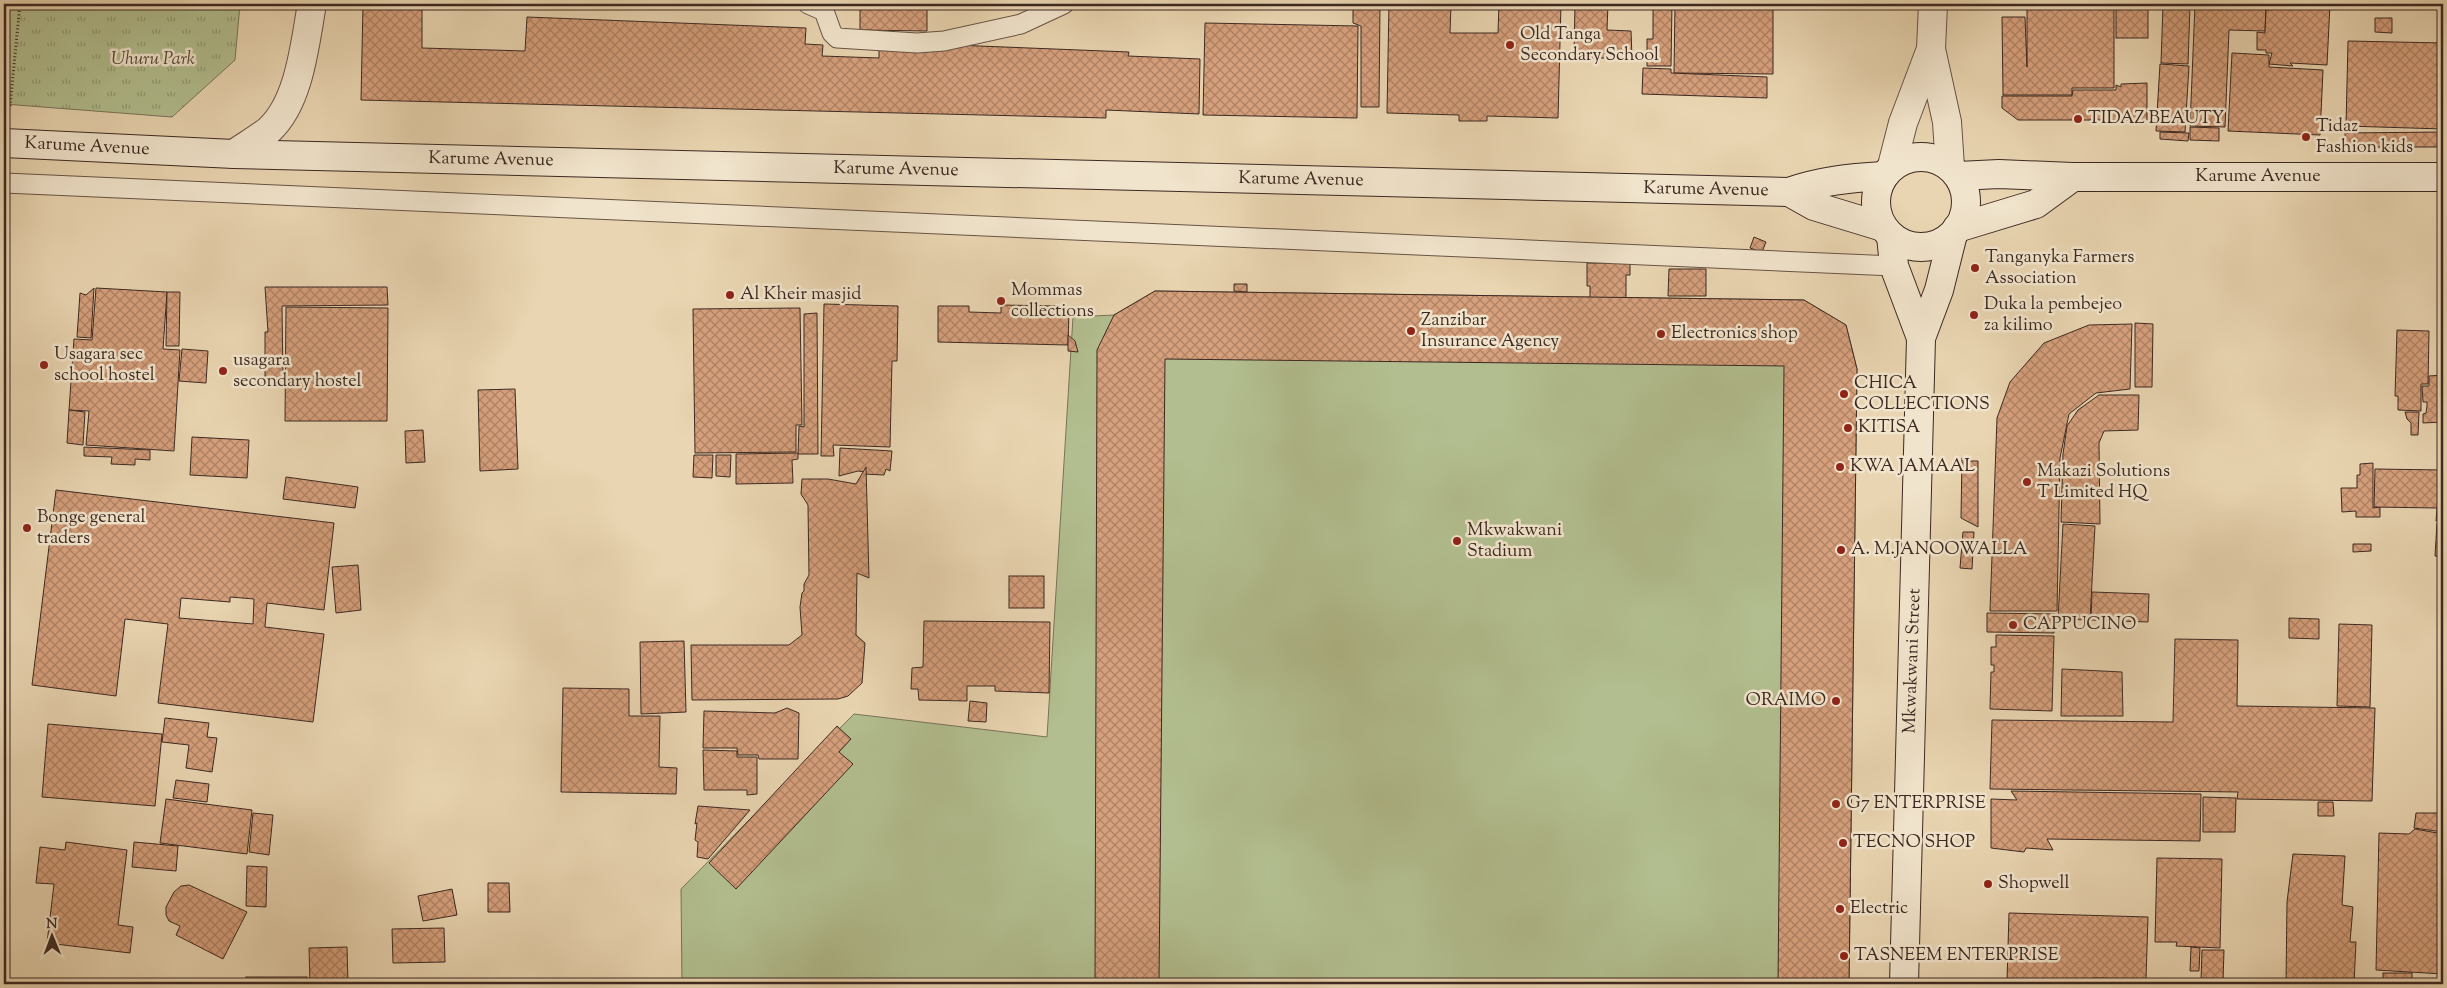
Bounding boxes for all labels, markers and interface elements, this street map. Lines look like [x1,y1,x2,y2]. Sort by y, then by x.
place label: Old Tanga Secondary School [1520,22,1659,69]
marker: Old Tanga Secondary School [1504,39,1516,51]
park label: Uhuru Park [111,47,195,73]
place label: TIDAZ BEAUTY [2088,106,2225,132]
marker: TIDAZ BEAUTY [2072,113,2084,125]
place label: Tidaz Fashion kids [2316,114,2413,161]
street label: Karume Avenue [24,131,150,163]
marker: Tidaz Fashion kids [2300,131,2312,143]
street label: Karume Avenue [428,146,554,174]
street label: Karume Avenue [833,156,959,184]
street label: Karume Avenue [2195,164,2321,190]
street label: Karume Avenue [1238,166,1364,194]
street label: Karume Avenue [1643,176,1769,204]
place label: Tanganyka Farmers Association [1985,245,2134,292]
marker: Tanganyka Farmers Association [1969,262,1981,274]
place label: Mommas collections [1011,278,1094,325]
place label: Al Kheir masjid [740,282,861,308]
marker: Al Kheir masjid [724,289,736,301]
place label: Duka la pembejeo za kilimo [1984,292,2122,339]
marker: Mommas collections [995,295,1007,307]
place label: Zanzibar Insurance Agency [1421,308,1559,355]
marker: Duka la pembejeo za kilimo [1968,309,1980,321]
place label: Electronics shop [1671,321,1798,347]
marker: Zanzibar Insurance Agency [1405,325,1417,337]
marker: Electronics shop [1655,328,1667,340]
place label: Usagara sec school hostel [54,342,155,389]
place label: usagara secondary hostel [233,348,361,395]
marker: Usagara sec school hostel [38,359,50,371]
marker: usagara secondary hostel [217,365,229,377]
place label: CHICA COLLECTIONS [1854,371,1990,418]
marker: CHICA COLLECTIONS [1838,388,1850,400]
place label: KITISA [1858,415,1921,441]
marker: KITISA [1842,422,1854,434]
place label: KWA JAMAAL [1850,454,1975,480]
place label: Makazi Solutions T Limited HQ [2037,459,2170,506]
marker: KWA JAMAAL [1834,461,1846,473]
marker: Makazi Solutions T Limited HQ [2021,476,2033,488]
place label: Bonge general traders [37,505,146,552]
place label: Mkwakwani Stadium [1467,518,1562,565]
marker: Bonge general traders [21,522,33,534]
marker: Mkwakwani Stadium [1451,535,1463,547]
place label: A. M.JANOOWALLA [1851,537,2028,563]
marker: A. M.JANOOWALLA [1835,544,1847,556]
street label: Mkwakwani Street [1897,588,1929,734]
place label: CAPPUCINO [2023,612,2136,638]
marker: CAPPUCINO [2007,619,2019,631]
place label: ORAIMO [1746,688,1826,714]
marker: ORAIMO [1830,695,1842,707]
place label: G7 ENTERPRISE [1846,791,1986,817]
marker: G7 ENTERPRISE [1830,798,1842,810]
place label: TECNO SHOP [1853,830,1975,856]
marker: TECNO SHOP [1837,837,1849,849]
place label: Shopwell [1998,871,2070,897]
marker: Shopwell [1982,878,1994,890]
place label: Electric [1850,896,1908,922]
marker: Electric [1834,903,1846,915]
north arrow [28,910,78,960]
text: N [46,915,58,935]
place label: TASNEEM ENTERPRISE [1854,943,2059,969]
marker: TASNEEM ENTERPRISE [1838,950,1850,962]

